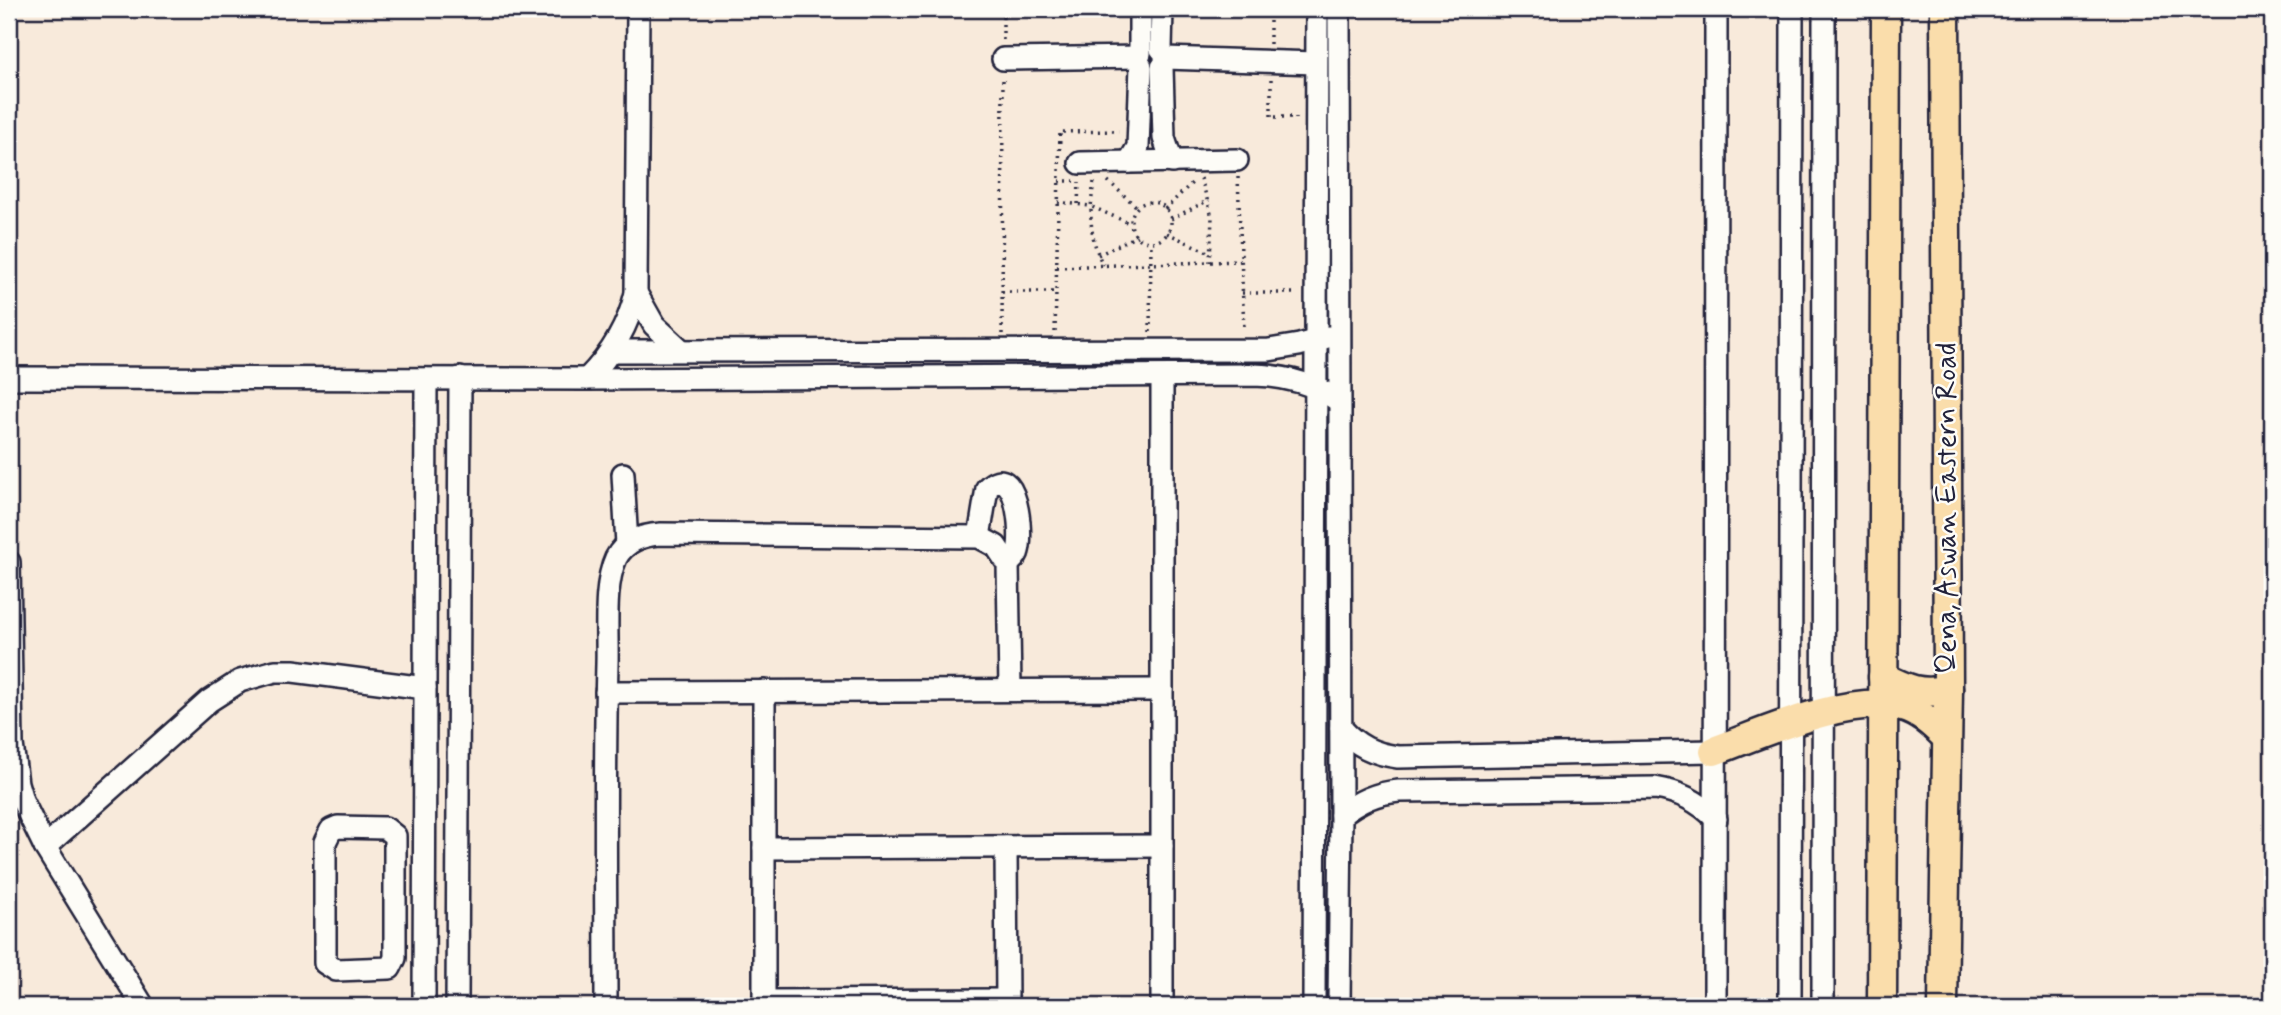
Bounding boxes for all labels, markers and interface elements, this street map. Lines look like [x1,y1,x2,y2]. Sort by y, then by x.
street label: Qena, Aswan Eastern Road [1929,342,1966,674]

